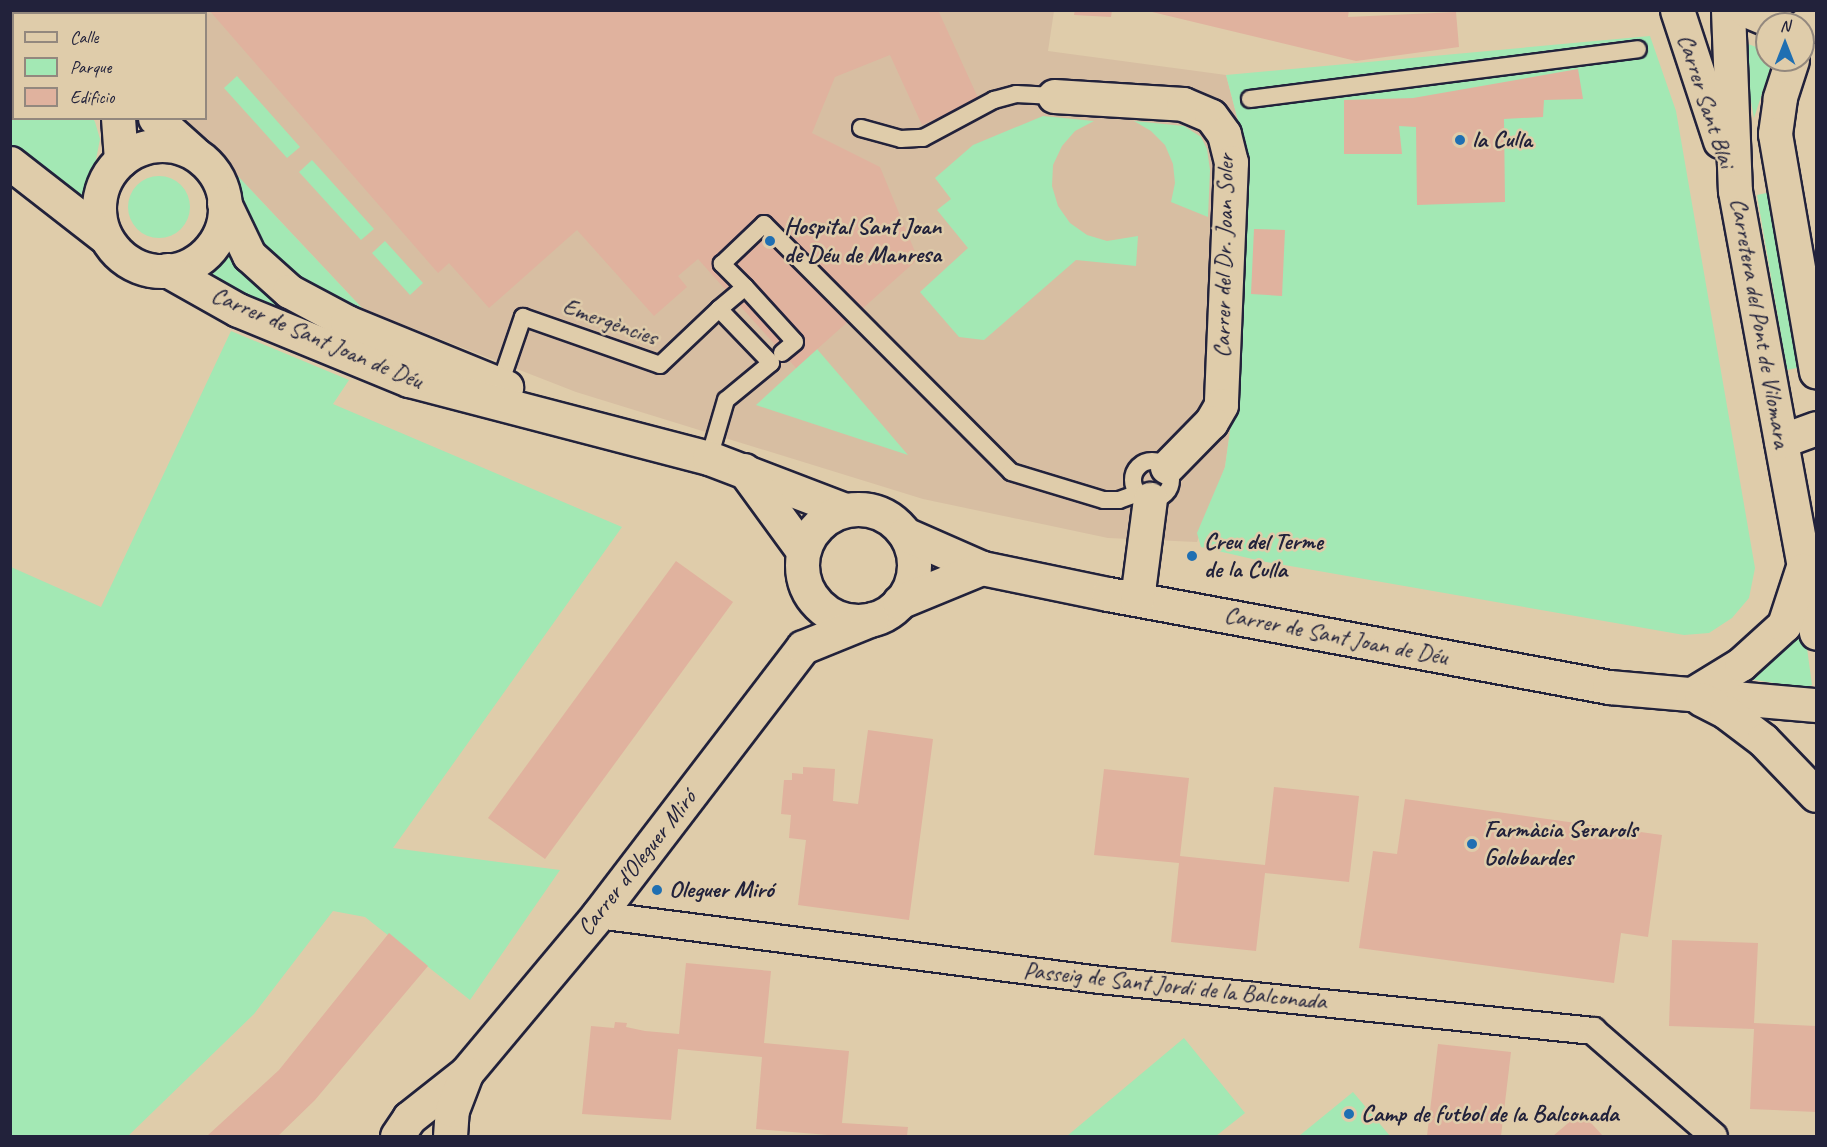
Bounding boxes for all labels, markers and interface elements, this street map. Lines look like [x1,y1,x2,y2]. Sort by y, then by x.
legend [12,12,207,120]
north arrow [1755,12,1815,72]
text: N [1780,16,1790,36]
text: Calle [70,26,98,48]
street label: Carrer Sant Blai [1671,30,1741,172]
text: Parque [70,56,111,78]
text: Edificio [70,86,114,108]
place label: la Culla [1472,126,1531,154]
marker: la Culla [1453,133,1467,147]
street label: Carrer del Dr. Joan Soler [1208,154,1240,358]
street label: Carretera del Pont de Vilomara [1724,196,1796,450]
place label: Hospital Sant Joan de Déu de Manresa [784,213,942,269]
marker: Hospital Sant Joan de Déu de Manresa [761,232,779,250]
street label: Carrer de Sant Joan de Déu [207,281,427,395]
street label: Emergències [559,292,661,352]
place label: Creu del Terme de la Culla [1204,528,1323,584]
marker: Creu del Terme de la Culla [1185,549,1199,563]
street label: Carrer de Sant Joan de Déu [1222,600,1450,672]
street label: Carrer d'Oleguer Miró [571,785,703,941]
place label: Farmàcia Serarols Golobardes [1484,816,1636,872]
marker: Farmàcia Serarols Golobardes [1465,837,1479,851]
place label: Oleguer Miró [669,876,774,904]
marker: Oleguer Miró [650,883,664,897]
street label: Passeig de Sant Jordi de la Balconada [1022,956,1328,1016]
place label: Camp de futbol de la Balconada [1361,1100,1619,1128]
marker: Camp de futbol de la Balconada [1342,1107,1356,1121]

